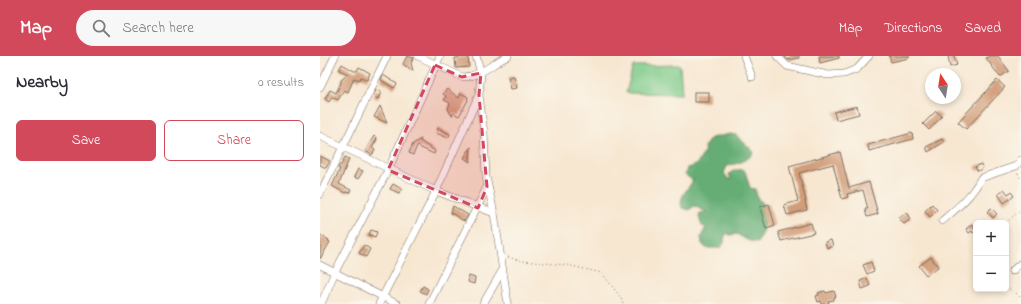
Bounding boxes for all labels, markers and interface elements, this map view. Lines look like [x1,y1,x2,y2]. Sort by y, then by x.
search box [76,10,356,46]
text: Map [20,15,52,42]
icon: search [90,17,112,39]
text: Search here [122,17,194,39]
text: Map [839,18,862,39]
text: Directions [884,18,942,39]
text: Saved [964,18,1001,39]
north arrow [925,68,961,104]
text: Nearby [16,70,68,95]
text: 0 results [258,73,304,92]
button: Save [16,120,156,161]
button: Share [164,120,304,161]
map controls [973,220,1009,292]
button: + [973,220,1009,256]
button: − [973,256,1009,292]

